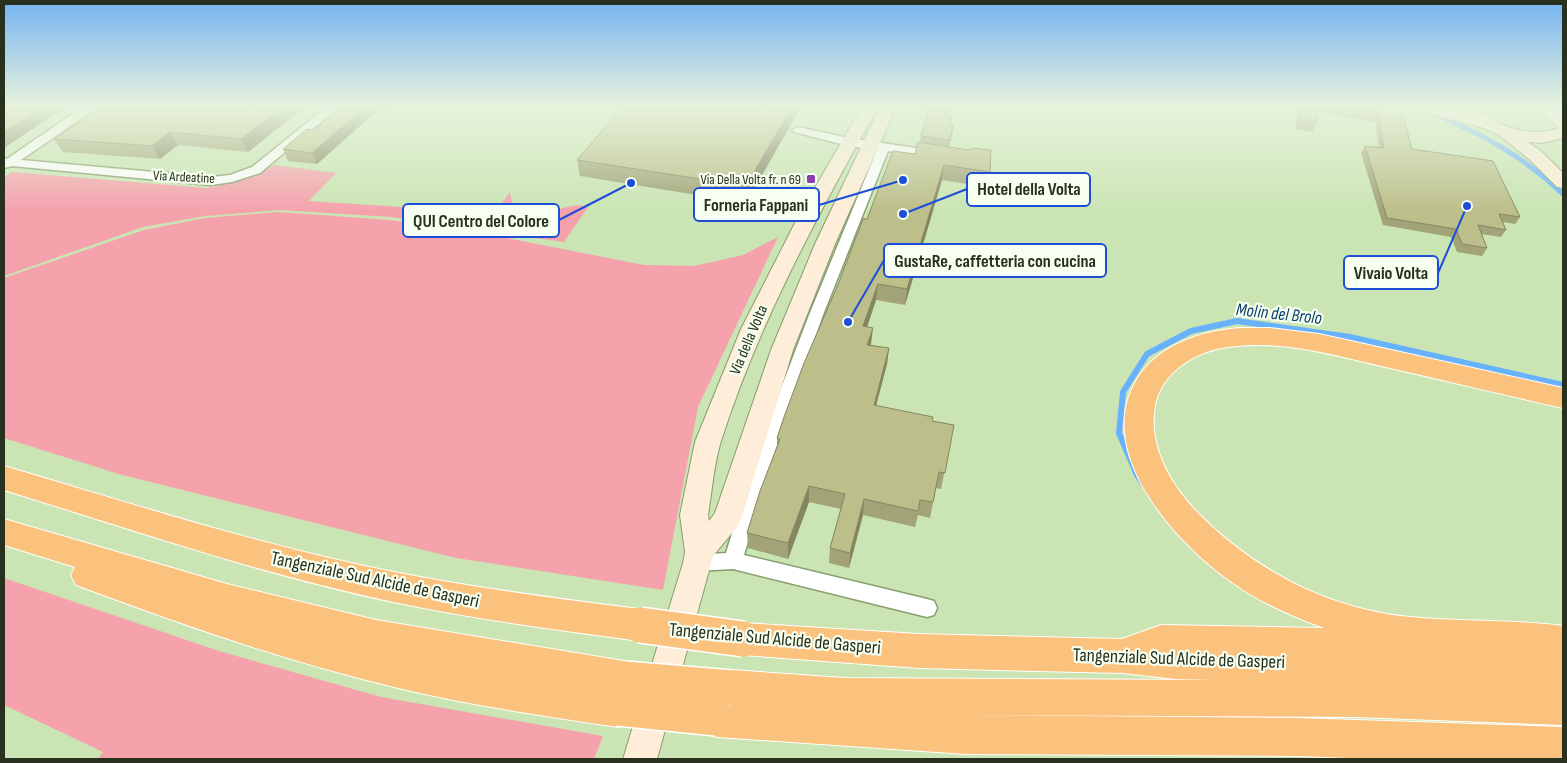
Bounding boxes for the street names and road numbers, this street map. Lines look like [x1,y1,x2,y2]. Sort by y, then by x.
street label: Via Ardeatine [153,167,215,187]
street label: Via della Volta [726,302,772,378]
street label: Tangenziale Sud Alcide de Gasperi [269,547,481,613]
street label: Tangenziale Sud Alcide de Gasperi [668,618,882,660]
street label: Tangenziale Sud Alcide de Gasperi [1073,644,1285,674]

